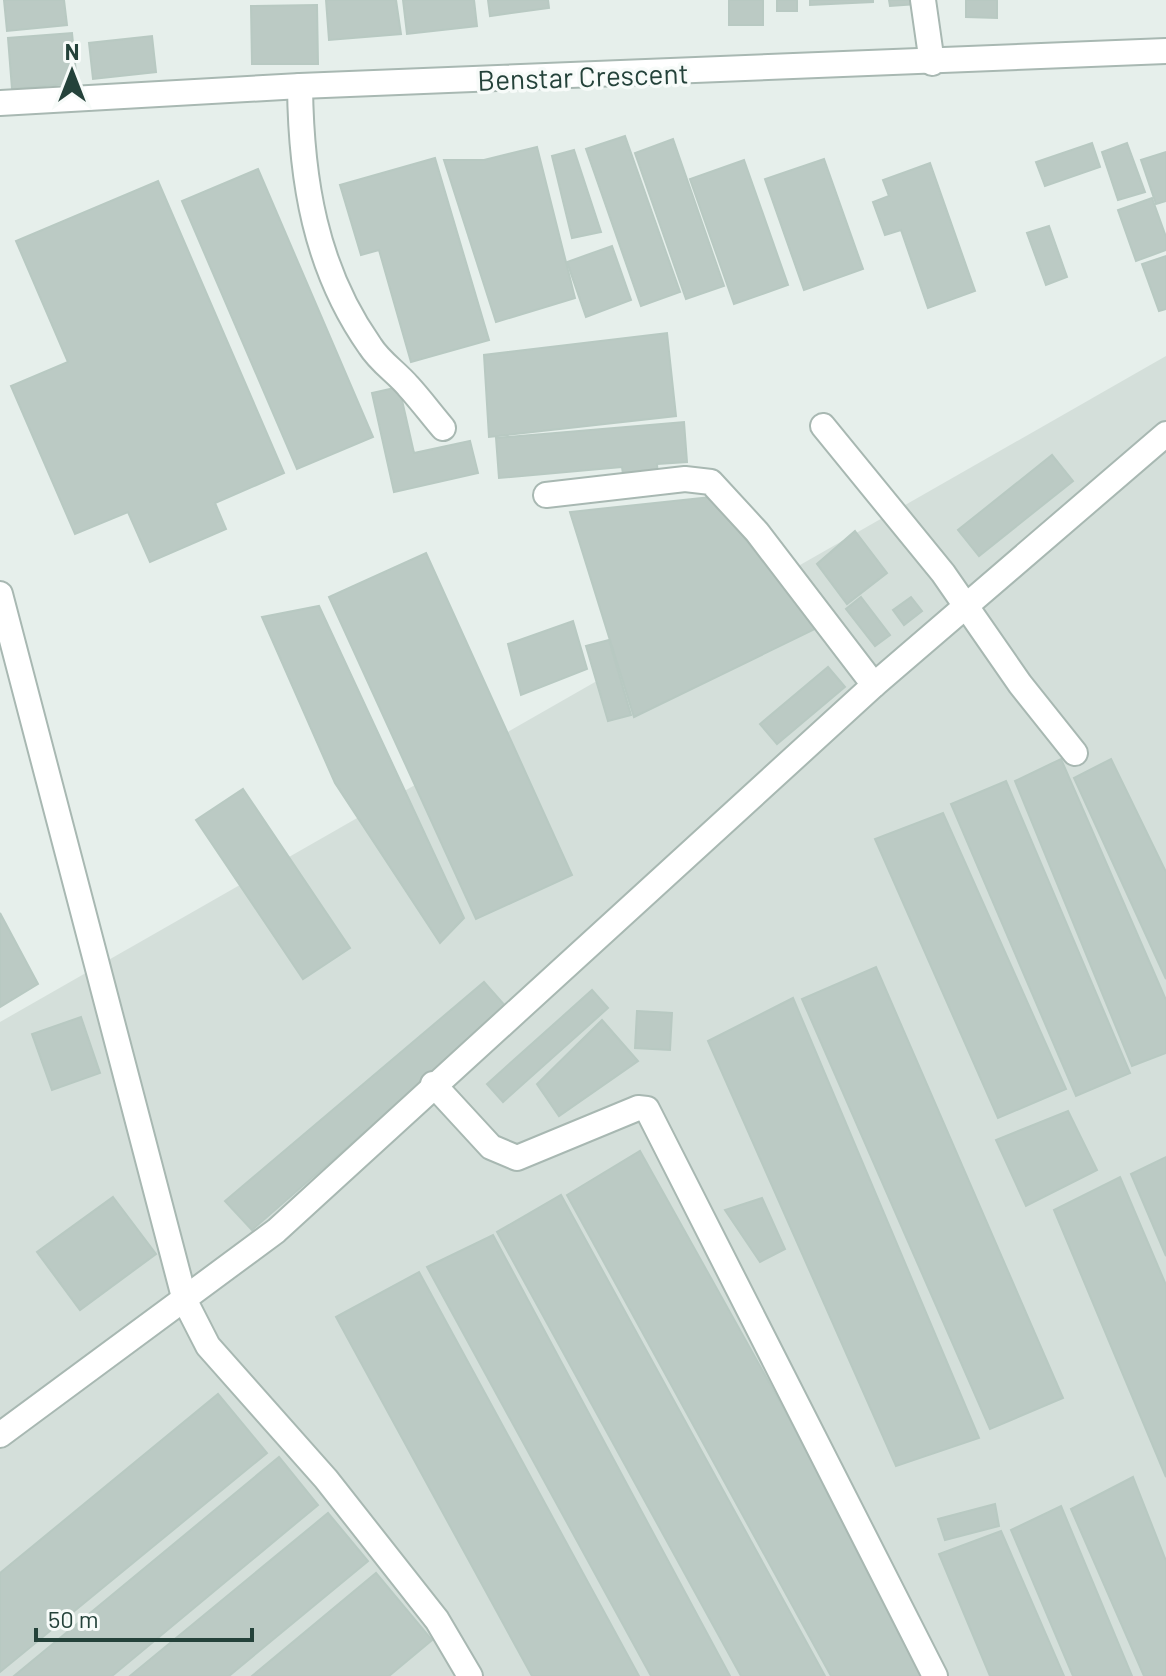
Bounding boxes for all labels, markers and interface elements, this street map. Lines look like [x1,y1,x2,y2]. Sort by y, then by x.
north arrow [32,32,112,112]
text: N [65,38,79,64]
street label: Benstar Crescent [477,55,689,97]
scale bar [36,1592,252,1642]
text: 50 m [48,1604,99,1633]

